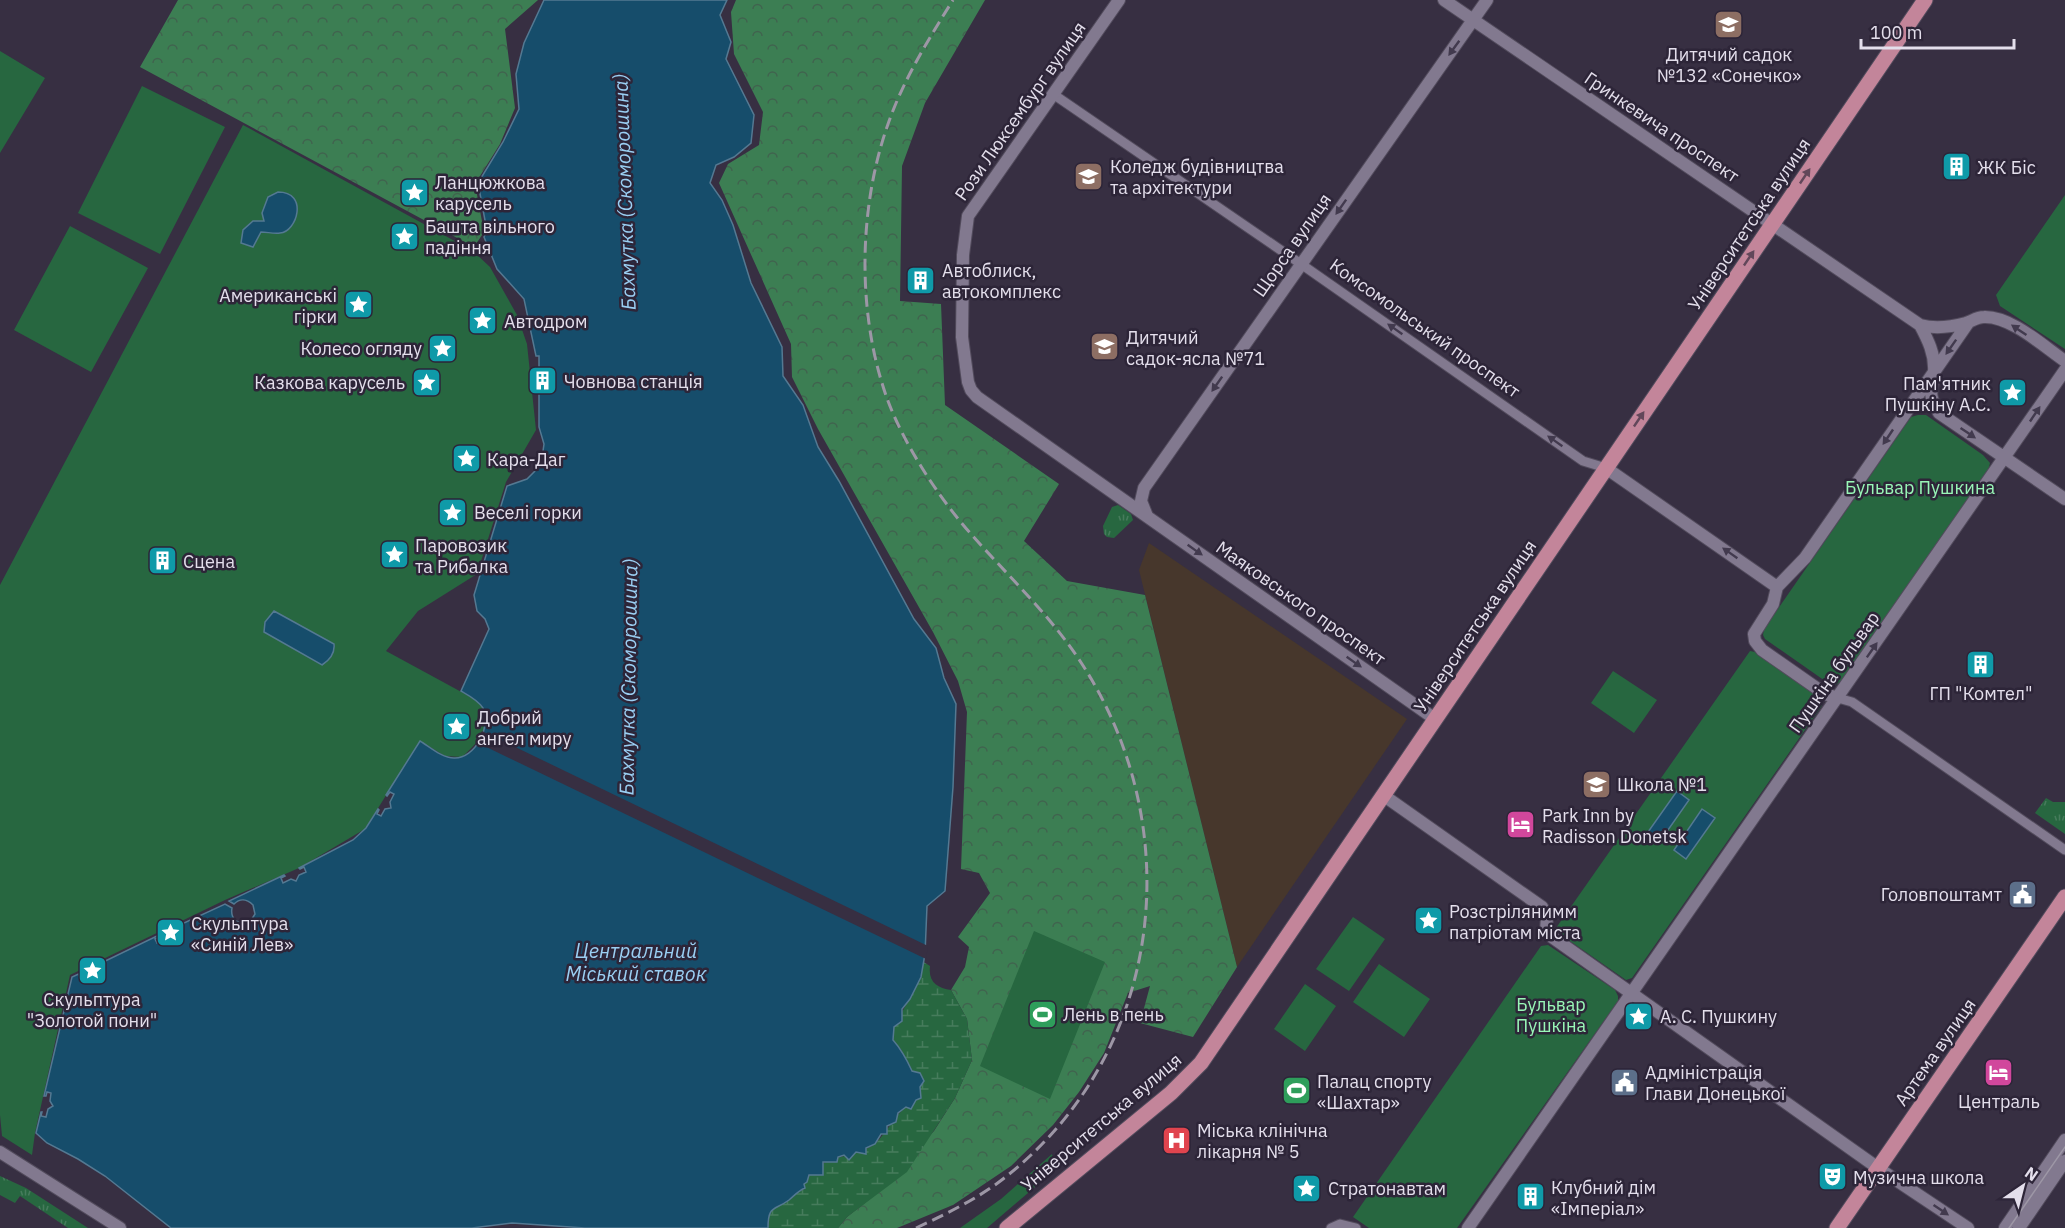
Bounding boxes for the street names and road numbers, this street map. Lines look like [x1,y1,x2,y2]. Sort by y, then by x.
street label: Рози Люксембург вулиця [949,17,1091,205]
street label: Гринкевича проспект [1580,67,1744,188]
street label: Університетська вулиця [1683,133,1815,315]
street label: Щорса вулиця [1248,189,1336,301]
street label: Комсомольський проспект [1325,253,1525,403]
street label: Університетська вулиця [1409,535,1541,717]
street label: Маяковського проспект [1212,536,1391,671]
street label: Пушкіна бульвар [1784,607,1884,737]
street label: Артема вулиця [1889,994,1981,1110]
street label: Університетська вулиця [1016,1048,1186,1196]

